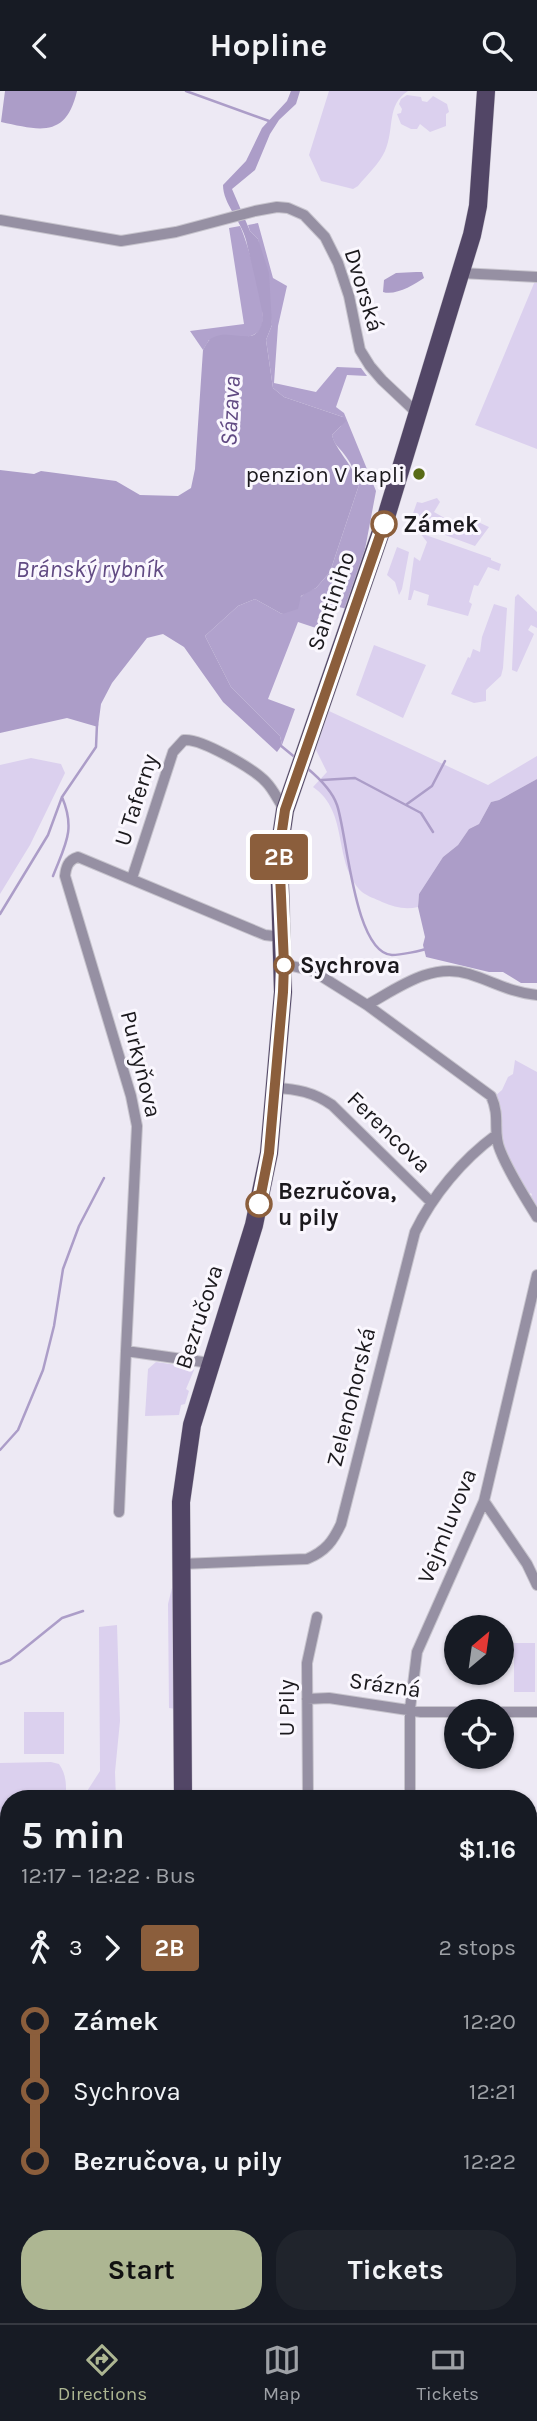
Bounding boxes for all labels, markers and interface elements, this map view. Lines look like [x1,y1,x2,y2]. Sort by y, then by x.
icon: back [21,27,59,65]
text: Hopline [210,27,327,64]
icon: search [478,27,516,65]
street label: Dvorská [339,245,389,335]
water label: Sázava [214,375,246,447]
place label: penzion V kapli [245,461,405,488]
marker: penzion V kapli [411,466,427,482]
marker: Zámek [371,511,397,537]
place label: Zámek [403,511,479,538]
street label: Santiniho [301,548,361,654]
water label: Bránský rybník [16,555,165,583]
street label: U Taferny [108,750,164,849]
line badge: 2B [247,834,310,880]
text: 2B [264,843,294,871]
place label: Sychrova [300,952,400,979]
marker: Sychrova [274,955,294,975]
street label: Purkyňova [115,1008,167,1120]
street label: Ferencova [342,1086,436,1178]
place label: Bezručova, u pily [278,1178,397,1231]
marker: Bezručova, u pily [246,1191,272,1217]
street label: Bezručova [169,1262,229,1372]
street label: Zelenohorská [321,1325,381,1469]
street label: Vejmluvova [412,1465,482,1587]
north arrow [444,1615,514,1685]
map controls [444,1615,514,1769]
street label: Srázná [347,1667,423,1703]
street label: U Pily [273,1679,300,1737]
button: locate [444,1699,514,1769]
text: 5 min [21,1813,125,1858]
text: $1.16 [458,1834,516,1865]
text: 12:17 – 12:22 · Bus [21,1862,196,1889]
icon: walk [21,1929,59,1967]
icon: forward [93,1929,131,1967]
text: 3 [69,1934,83,1961]
text: 2B [155,1934,185,1962]
text: 2 stops [438,1934,516,1961]
text: Zámek [73,2006,158,2037]
text: 12:20 [463,2008,516,2035]
text: Sychrova [73,2076,181,2107]
text: 12:21 [469,2078,516,2105]
text: Bezručova, u pily [73,2146,282,2177]
text: 12:22 [463,2148,516,2175]
button: Start [21,2230,262,2310]
button: Tickets [276,2230,516,2310]
tab: Directions [58,2341,147,2405]
tab: Map [263,2341,301,2405]
tab: Tickets [417,2341,479,2405]

